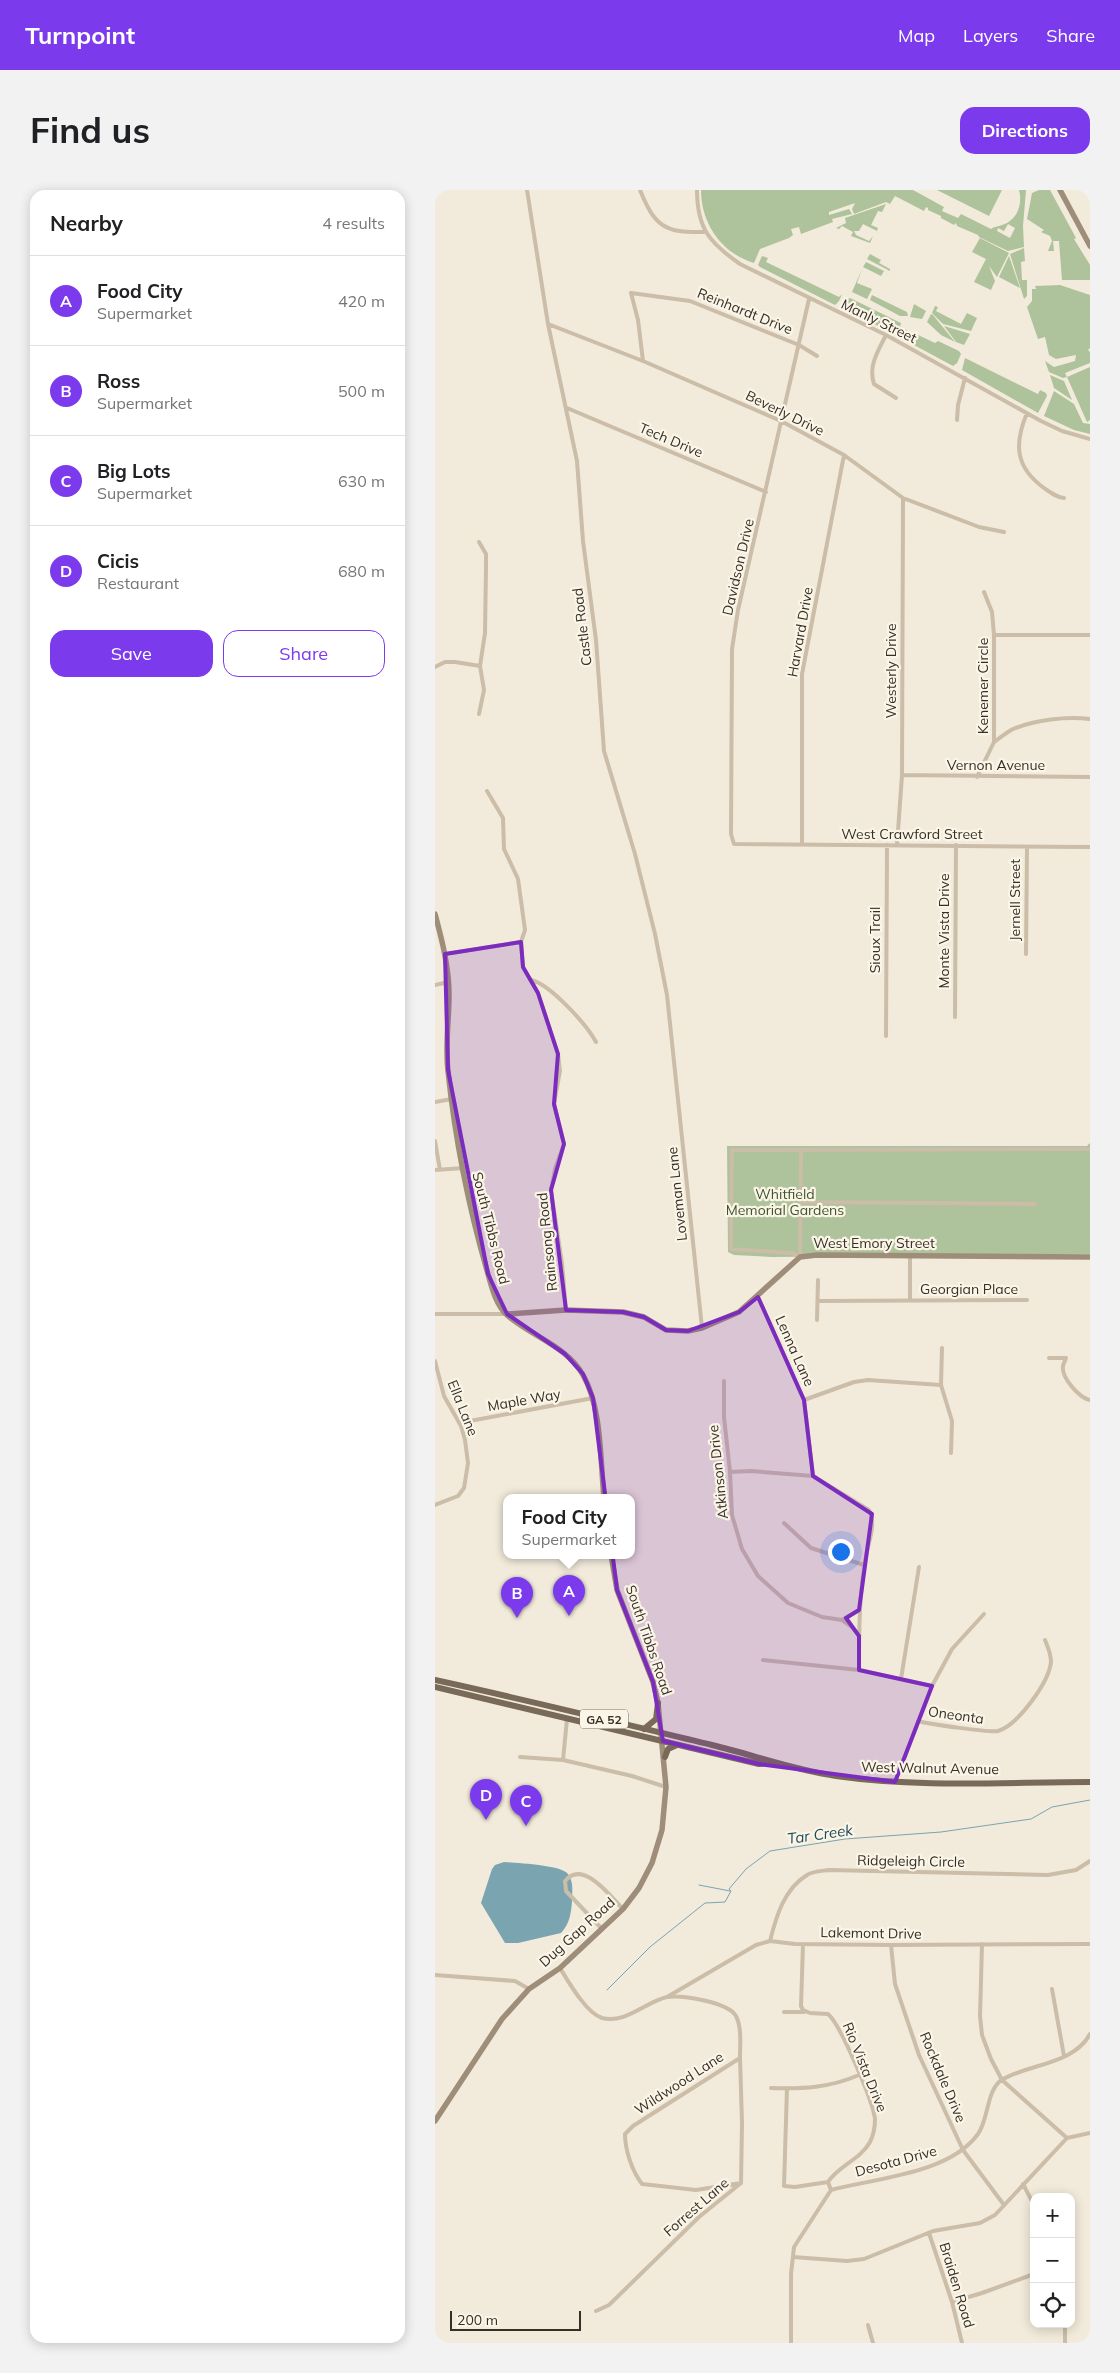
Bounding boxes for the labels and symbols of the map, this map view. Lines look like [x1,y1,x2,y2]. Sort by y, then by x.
street label: Reinhardt Drive [695,284,795,338]
street label: Manly Street [838,295,920,347]
street label: Beverly Drive [743,386,827,440]
street label: Tech Drive [636,419,706,461]
street label: Davidson Drive [718,517,758,617]
street label: Harvard Drive [783,586,817,678]
street label: Castle Road [568,587,596,667]
street label: Westerly Drive [882,623,900,719]
street label: Kenemer Circle [974,638,992,734]
street label: Vernon Avenue [947,756,1045,774]
street label: West Crawford Street [841,825,983,843]
street label: Jernell Street [1006,859,1024,941]
street label: Monte Vista Drive [935,873,953,989]
street label: Sioux Trail [866,907,884,973]
street label: Loveman Lane [663,1146,691,1242]
street label: South Tibbs Road [468,1170,514,1286]
park label: Whitfield Memorial Gardens [726,1185,844,1219]
street label: Rainsong Road [533,1192,561,1292]
street label: West Emory Street [813,1234,935,1252]
street label: Georgian Place [920,1280,1018,1298]
street label: Lenna Lane [771,1313,819,1389]
street label: Ella Lane [444,1377,482,1439]
street label: Maple Way [486,1385,563,1415]
street label: Atkinson Drive [704,1424,732,1520]
your location [828,1539,854,1565]
pin: A [553,1575,585,1616]
pin: B [501,1577,533,1618]
street label: South Tibbs Road [622,1583,676,1697]
street label: Oneonta [927,1702,985,1728]
road number: GA 52 [580,1710,628,1728]
street label: West Walnut Avenue [861,1758,999,1778]
pin: D [470,1779,502,1820]
pin: C [510,1785,542,1826]
water label: Tar Creek [786,1820,855,1848]
street label: Ridgeleigh Circle [857,1851,965,1871]
street label: Dug Gap Road [535,1893,619,1971]
street label: Lakemont Drive [820,1923,922,1943]
street label: Rio Vista Drive [839,2019,891,2115]
street label: Rockdale Drive [916,2029,970,2125]
street label: Wildwood Lane [631,2048,727,2118]
street label: Desota Drive [853,2141,939,2181]
street label: Forrest Lane [660,2174,732,2240]
street label: Braiden Road [935,2240,979,2330]
scale bar [450,2308,581,2331]

